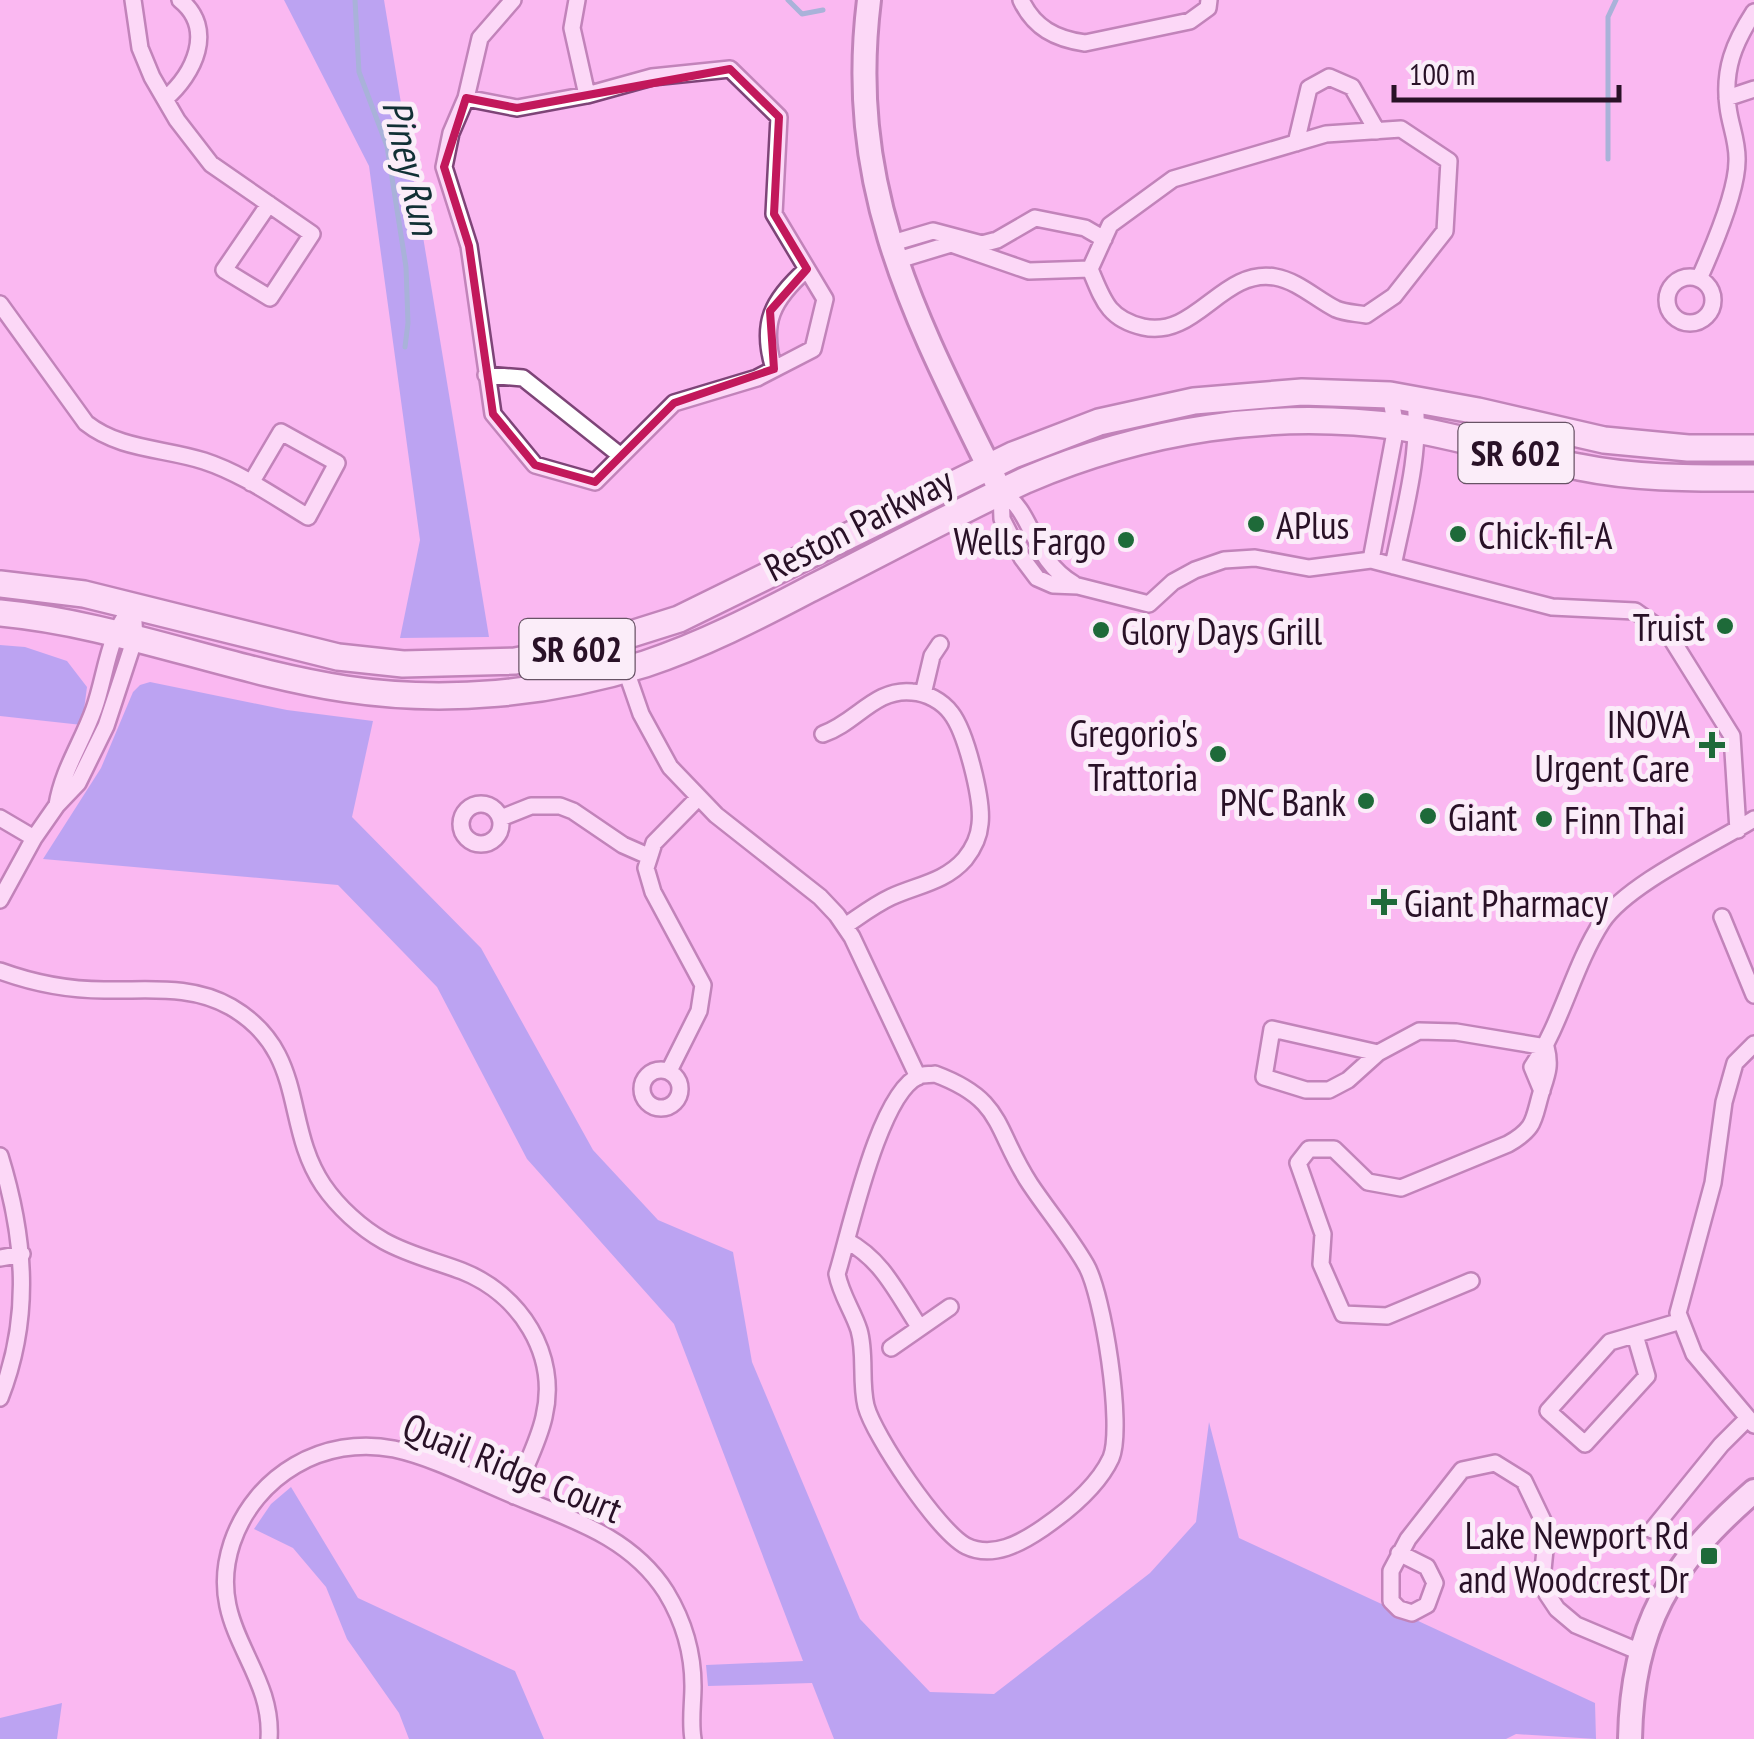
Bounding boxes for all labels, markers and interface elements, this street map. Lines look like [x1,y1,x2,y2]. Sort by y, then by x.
scale bar [1394,40,1619,102]
text: 100 m [1409,54,1475,93]
water label: Piney Run [371,95,453,242]
road number: SR 602 [1458,423,1574,483]
street label: Reston Parkway [756,454,961,591]
place label: APlus [1276,500,1349,549]
place label: Chick-fil-A [1478,510,1613,559]
marker: APlus [1245,513,1267,535]
place label: Wells Fargo [953,516,1106,565]
marker: Chick-fil-A [1447,523,1469,545]
marker: Wells Fargo [1115,529,1137,551]
place label: Truist [1633,602,1706,651]
place label: Glory Days Grill [1121,606,1322,655]
marker: Truist [1714,615,1736,637]
road number: SR 602 [520,619,634,679]
marker: Glory Days Grill [1090,619,1112,641]
place label: INOVA Urgent Care [1534,699,1690,792]
place label: Gregorio's Trattoria [1070,708,1198,801]
marker: INOVA Urgent Care [1699,732,1725,758]
marker: Gregorio's Trattoria [1207,743,1229,765]
place label: PNC Bank [1220,777,1346,826]
marker: PNC Bank [1355,790,1377,812]
place label: Giant [1448,792,1518,841]
place label: Finn Thai [1564,795,1686,844]
marker: Giant [1417,805,1439,827]
marker: Finn Thai [1533,808,1555,830]
place label: Giant Pharmacy [1404,878,1609,927]
marker: Giant Pharmacy [1373,891,1395,913]
street label: Quail Ridge Court [396,1401,630,1533]
place label: Lake Newport Rd and Woodcrest Dr [1458,1510,1690,1603]
marker: Lake Newport Rd and Woodcrest Dr [1698,1545,1720,1567]

